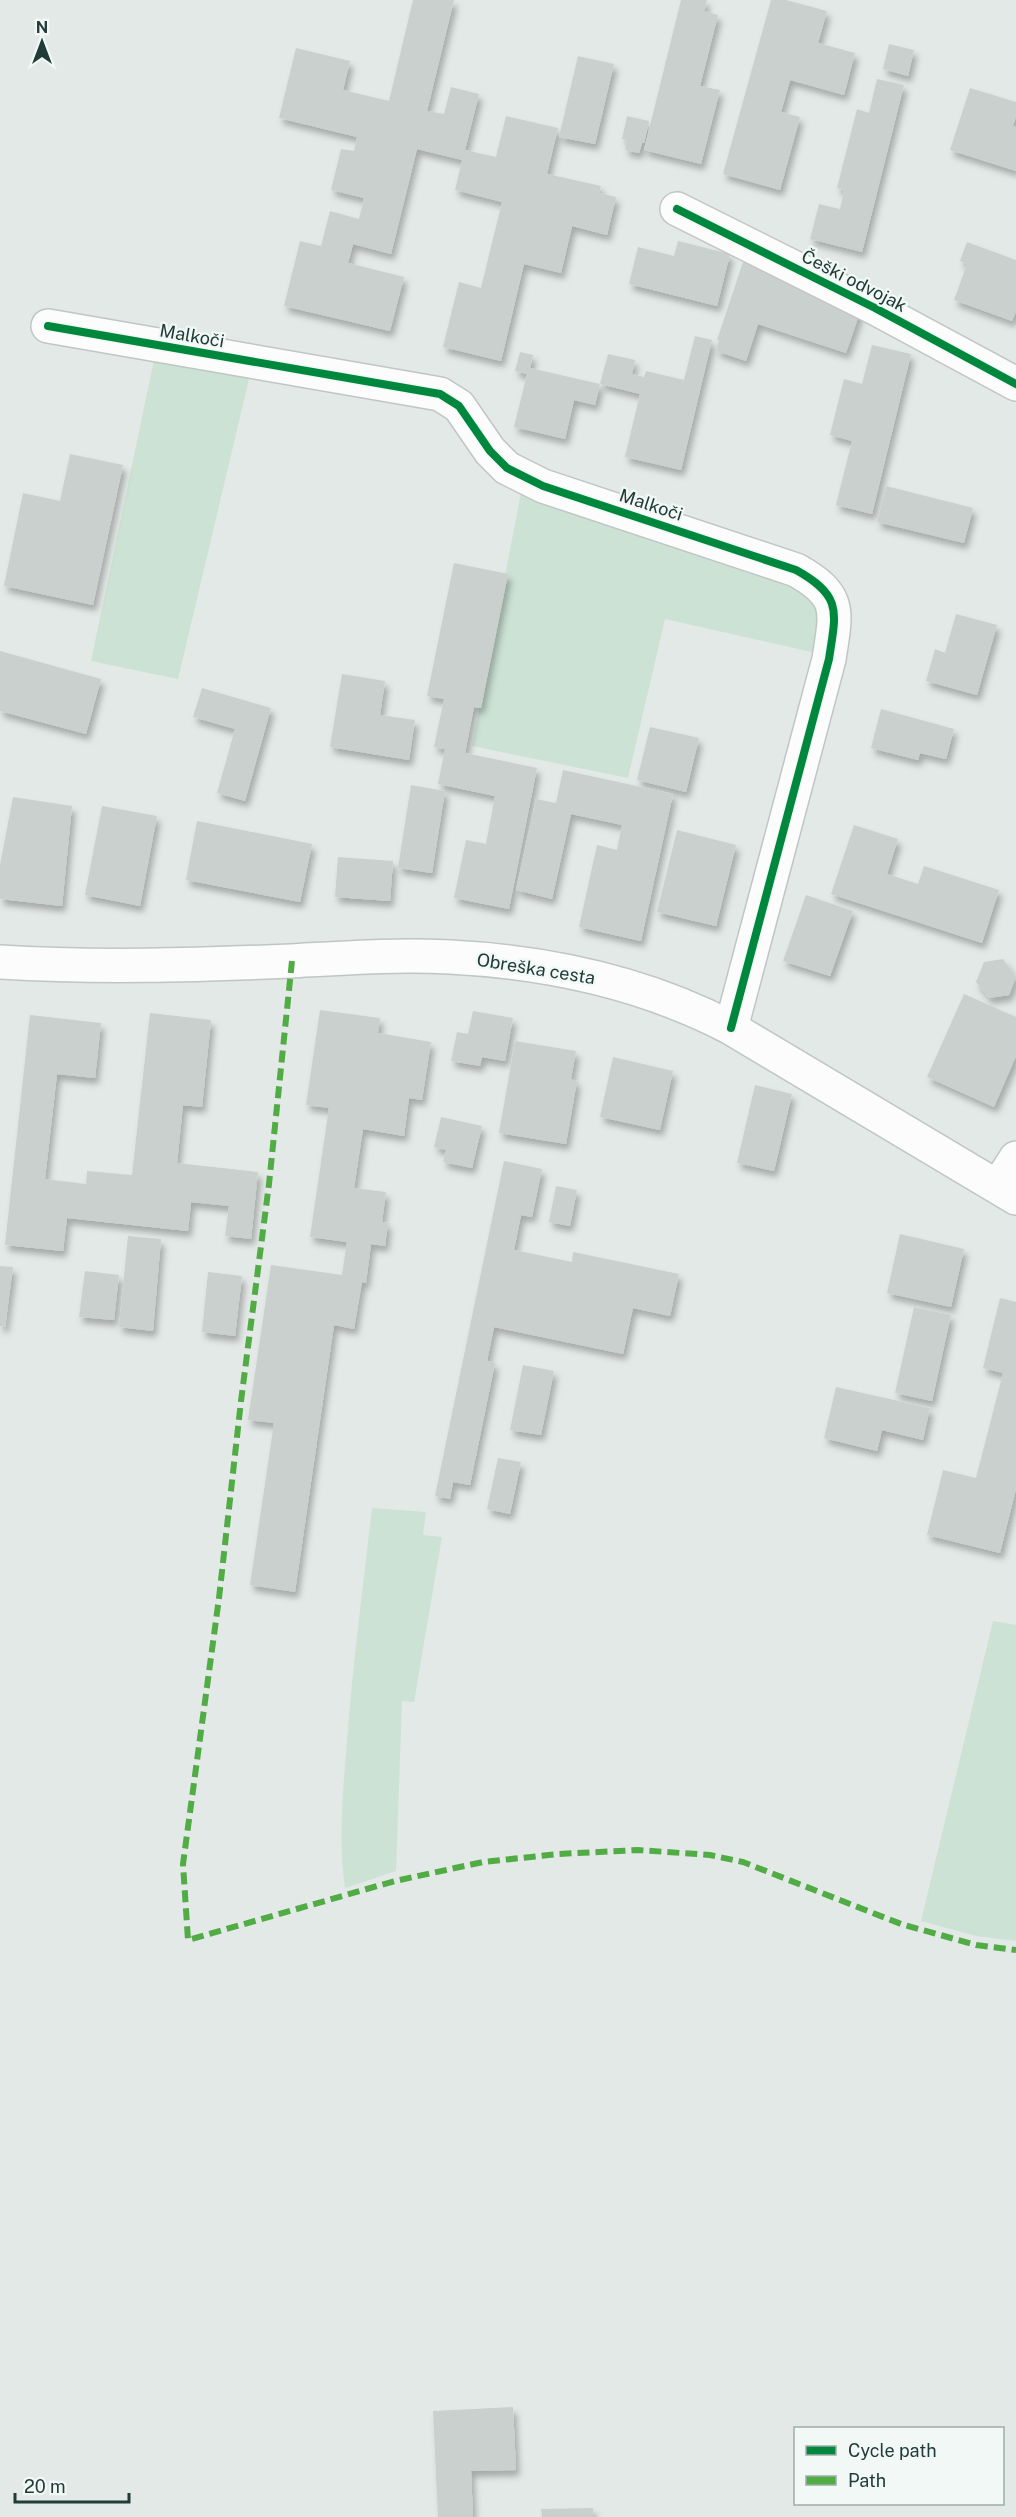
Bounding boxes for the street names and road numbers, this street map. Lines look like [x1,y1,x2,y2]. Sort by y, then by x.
street label: Češki odvojak [798,245,910,316]
street label: Malkoči [158,319,226,352]
street label: Malkoči [617,484,685,525]
street label: Obreška cesta [475,949,597,988]

